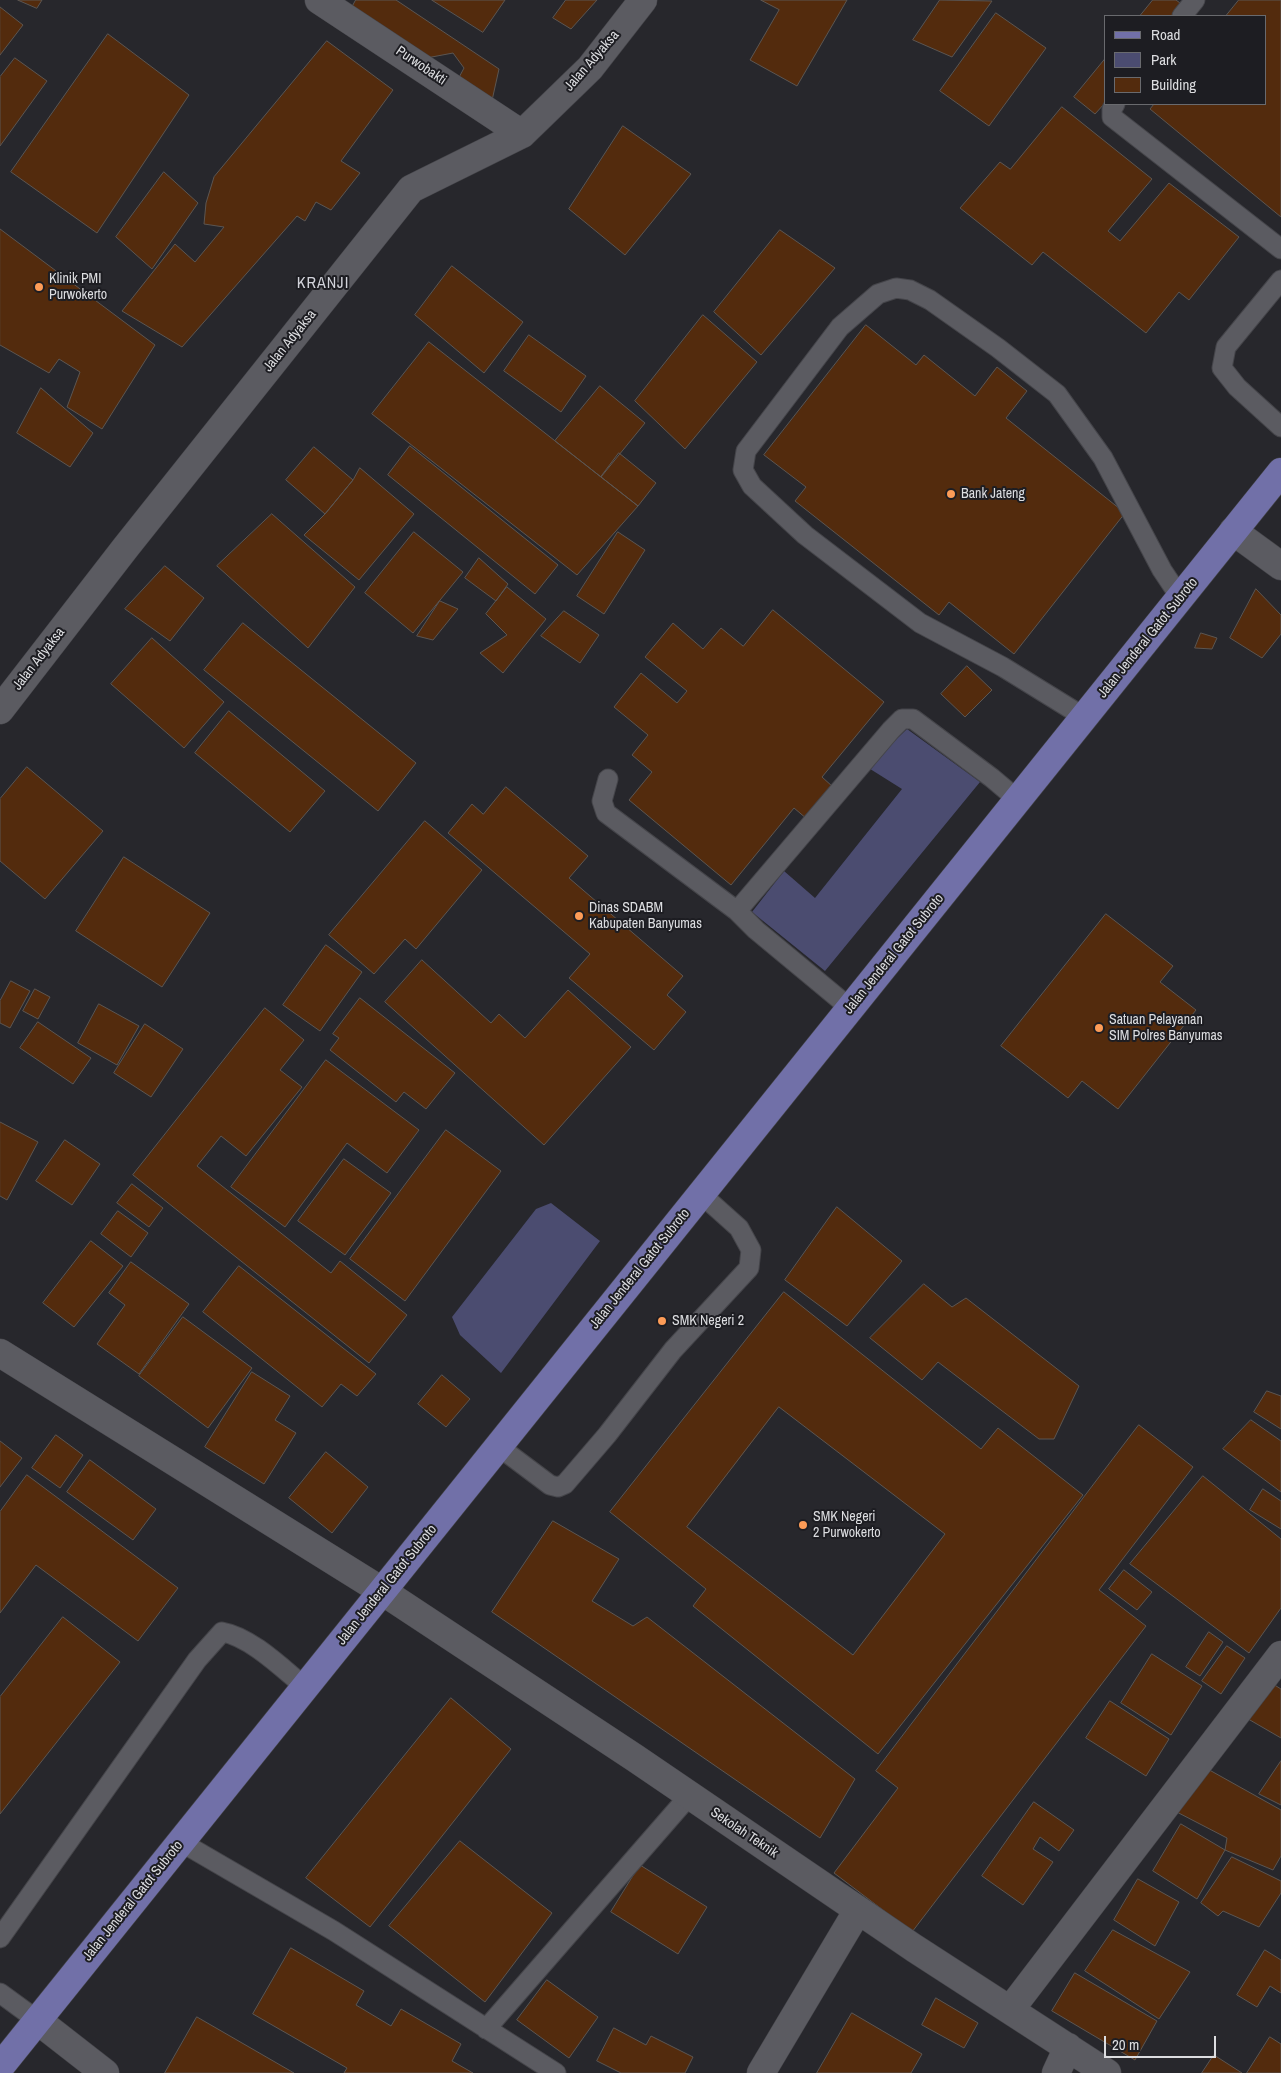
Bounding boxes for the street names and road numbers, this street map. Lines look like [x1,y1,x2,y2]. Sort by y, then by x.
street label: Jalan Adyaksa [561,27,623,95]
street label: Purwobakti [392,43,450,89]
street label: Jalan Adyaksa [260,307,320,375]
street label: Jalan Jenderal Gatot Subroto [1094,575,1202,701]
street label: Jalan Adyaksa [9,624,69,694]
street label: Jalan Jenderal Gatot Subroto [840,891,948,1017]
street label: Jalan Jenderal Gatot Subroto [586,1206,694,1332]
street label: Jalan Jenderal Gatot Subroto [333,1522,441,1648]
street label: Sekolah Teknik [707,1804,781,1862]
street label: Jalan Jenderal Gatot Subroto [79,1838,187,1964]

